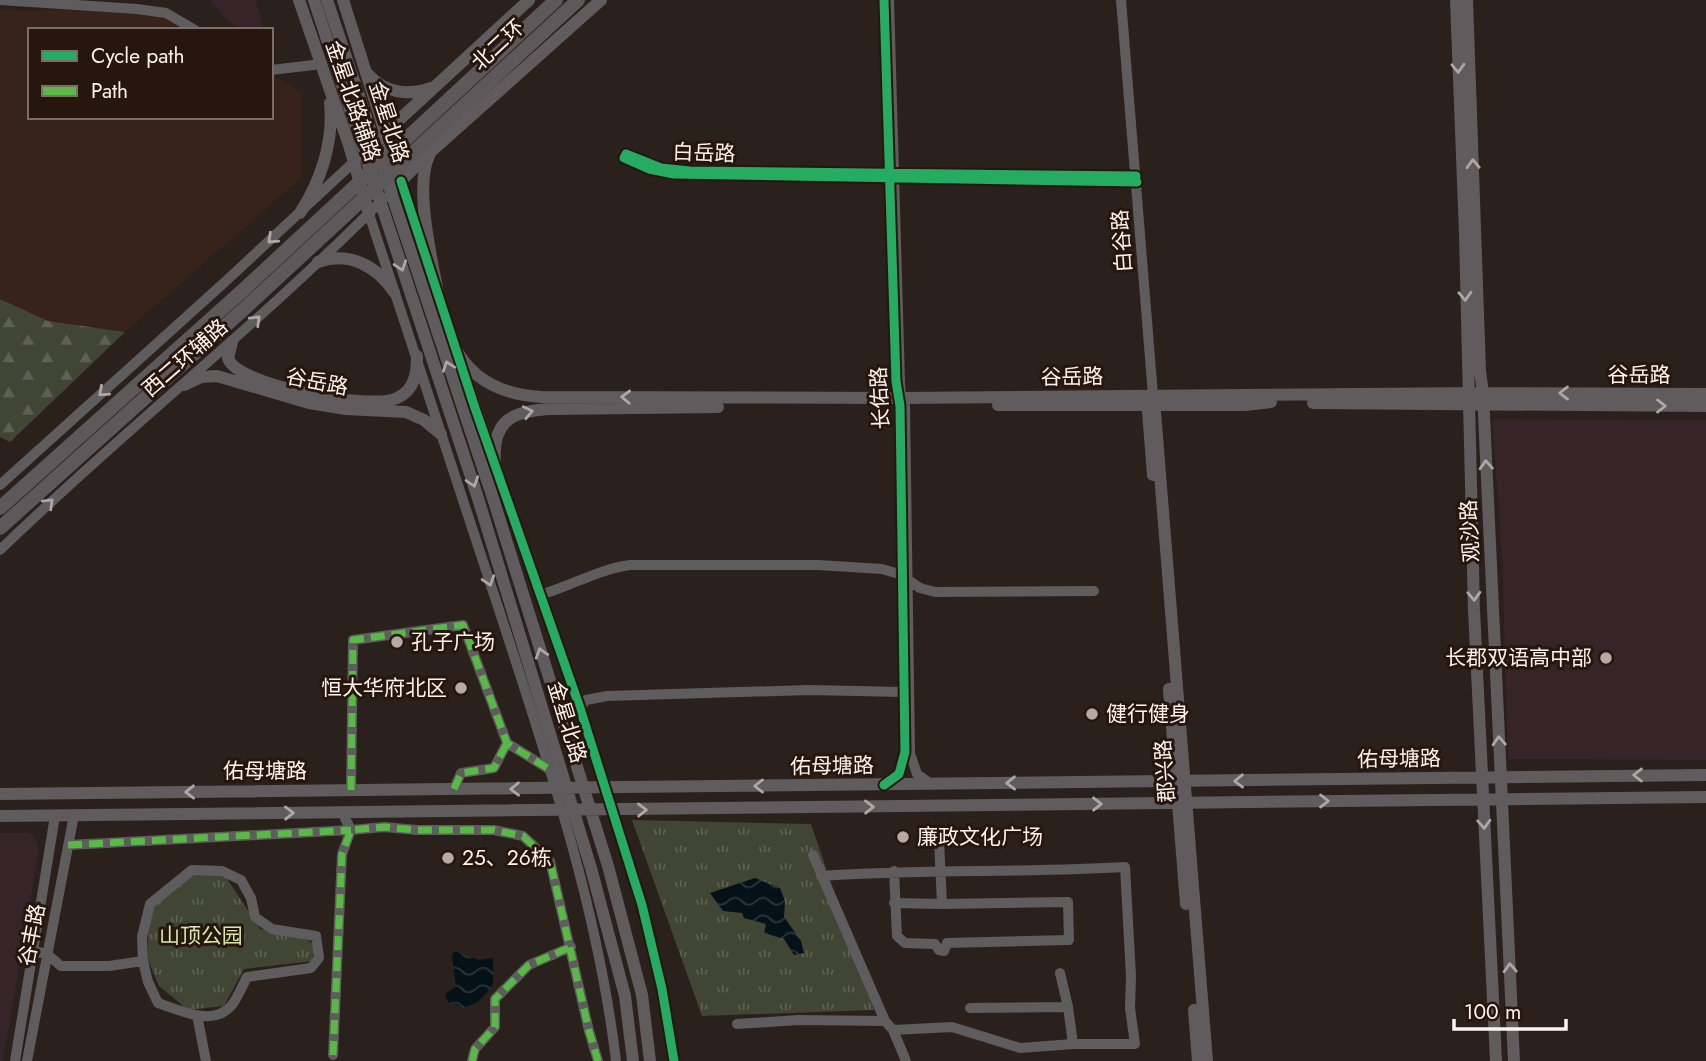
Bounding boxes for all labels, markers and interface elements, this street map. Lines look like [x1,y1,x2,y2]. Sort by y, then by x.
street label: 北二环 [465,13,531,77]
legend [28,28,273,119]
street label: 金星北路辅路 [318,37,388,165]
text: Cycle path [91,41,184,71]
one-way arrow [1450,63,1465,74]
text: Path [91,76,128,106]
street label: 金星北路 [362,77,416,167]
street label: 白岳路 [672,137,736,169]
one-way arrow [1466,159,1481,170]
street label: 白谷路 [1105,209,1139,273]
one-way arrow [267,231,280,243]
one-way arrow [393,260,408,272]
one-way arrow [1458,290,1473,301]
street label: 西二环辅路 [136,312,234,404]
one-way arrow [248,315,261,328]
street label: 谷岳路 [1608,360,1671,390]
street label: 谷岳路 [283,361,351,403]
one-way arrow [442,361,456,373]
street label: 谷岳路 [1040,361,1104,393]
street label: 长佑路 [863,366,897,430]
one-way arrow [98,384,111,396]
one-way arrow [1559,385,1569,401]
one-way arrow [621,389,632,404]
one-way arrow [1656,398,1667,414]
one-way arrow [522,406,534,421]
one-way arrow [1479,459,1494,470]
one-way arrow [465,476,479,488]
one-way arrow [41,498,54,511]
street label: 观沙路 [1453,499,1487,563]
one-way arrow [481,575,496,587]
one-way arrow [1466,591,1481,602]
place label: 孔子广场 [411,627,495,657]
marker: 孔子广场 [389,634,405,650]
place label: 长郡双语高中部 [1445,643,1592,673]
one-way arrow [535,647,550,659]
marker: 长郡双语高中部 [1598,650,1614,666]
place label: 恒大华府北区 [321,673,447,703]
street label: 金星北路 [540,677,594,767]
marker: 恒大华府北区 [453,680,469,696]
place label: 健行健身 [1106,699,1190,729]
marker: 健行健身 [1084,706,1100,722]
one-way arrow [1492,735,1507,746]
street label: 郡兴路 [1148,739,1182,803]
street label: 佑母塘路 [1357,743,1441,775]
street label: 佑母塘路 [790,750,874,782]
street label: 佑母塘路 [223,756,307,786]
one-way arrow [1632,767,1643,783]
one-way arrow [1233,773,1244,789]
one-way arrow [1006,776,1017,791]
one-way arrow [754,778,764,794]
one-way arrow [510,781,521,796]
one-way arrow [184,784,195,799]
one-way arrow [1319,794,1330,809]
one-way arrow [1092,796,1102,812]
one-way arrow [864,799,875,815]
one-way arrow [637,802,647,818]
one-way arrow [284,805,294,821]
one-way arrow [1476,818,1491,829]
place label: 廉政文化广场 [917,822,1043,852]
marker: 廉政文化广场 [895,829,911,845]
place label: 25、26栋 [462,843,552,873]
marker: 25、26栋 [440,850,456,866]
street label: 谷丰路 [11,901,53,969]
park label: 山顶公园 [159,921,243,951]
one-way arrow [1502,963,1517,974]
scale bar [1454,988,1566,1032]
text: 100 m [1464,997,1521,1027]

